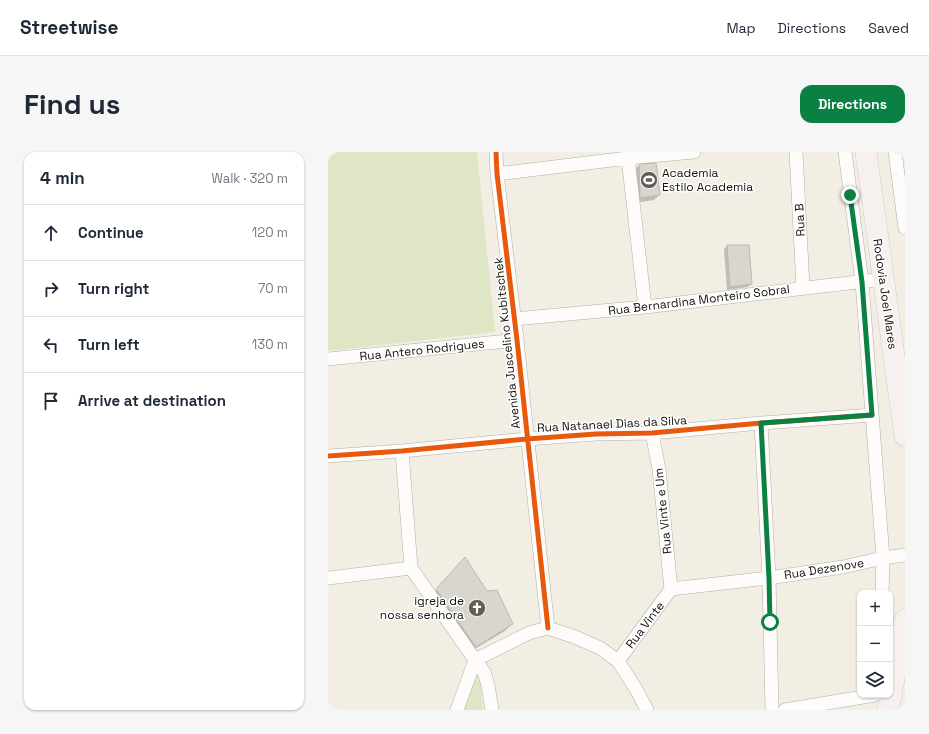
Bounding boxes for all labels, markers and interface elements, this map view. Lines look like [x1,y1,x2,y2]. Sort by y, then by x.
text: Streetwise [20,15,119,40]
text: Map [726,19,756,37]
text: Directions [778,19,846,37]
text: Saved [868,19,909,37]
button: Directions [800,85,905,123]
text: Find us [24,86,121,122]
place label: Academia Estilo Academia [662,165,753,195]
text: 4 min [40,167,85,189]
text: Walk · 320 m [211,170,288,187]
sports icon: Academia Estilo Academia [639,170,659,190]
route end [841,186,859,204]
street label: Rua B [791,203,809,237]
icon: ahead [40,222,62,244]
text: Continue [78,223,144,242]
text: 120 m [252,224,288,241]
street label: Rodovia Joel Mares [869,238,901,350]
street label: Avenida Juscelino Kubitschek [490,256,524,430]
icon: right [40,278,62,300]
text: Turn right [78,279,149,298]
text: 70 m [258,280,288,297]
street label: Rua Bernardina Monteiro Sobral [607,281,791,319]
icon: left [40,334,62,356]
text: Turn left [78,335,140,354]
street label: Rua Antero Rodrigues [359,335,485,365]
text: 130 m [252,336,288,353]
icon: arrive [40,390,62,412]
text: Arrive at destination [78,391,226,410]
street label: Rua Natanael Dias da Silva [537,412,688,436]
street label: Rua Vinte e Um [651,467,675,555]
street label: Rua Dezenove [783,555,865,583]
map controls [857,590,893,698]
button: + [857,590,893,626]
place label: igreja de nossa senhora [380,593,464,623]
church icon: igreja de nossa senhora [467,598,487,618]
street label: Rua Vinte [622,598,668,652]
route start [761,613,779,631]
button: − [857,626,893,662]
button: layers [857,662,893,698]

